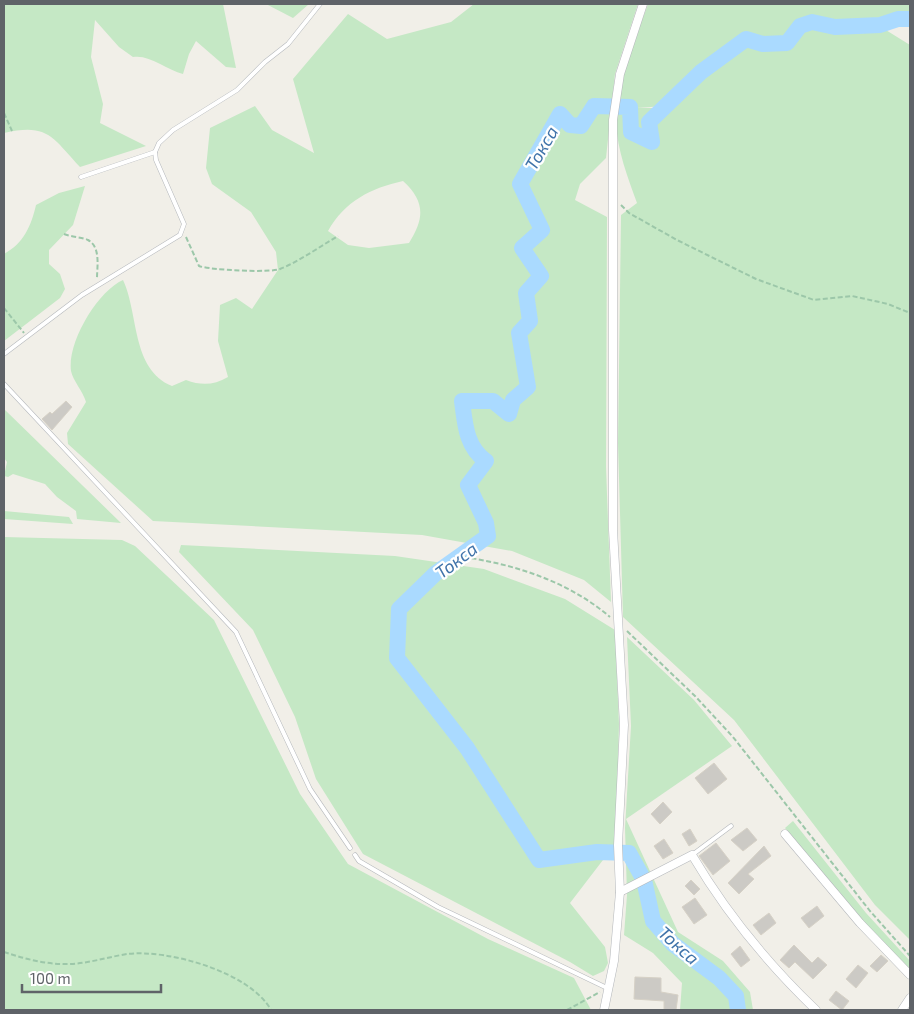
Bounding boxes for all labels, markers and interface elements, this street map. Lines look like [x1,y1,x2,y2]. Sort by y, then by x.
water label: Токса [520,122,562,174]
water label: Токса [431,537,481,583]
water label: Токса [654,921,704,969]
scale bar [22,962,161,994]
text: 100 m [30,969,71,987]

